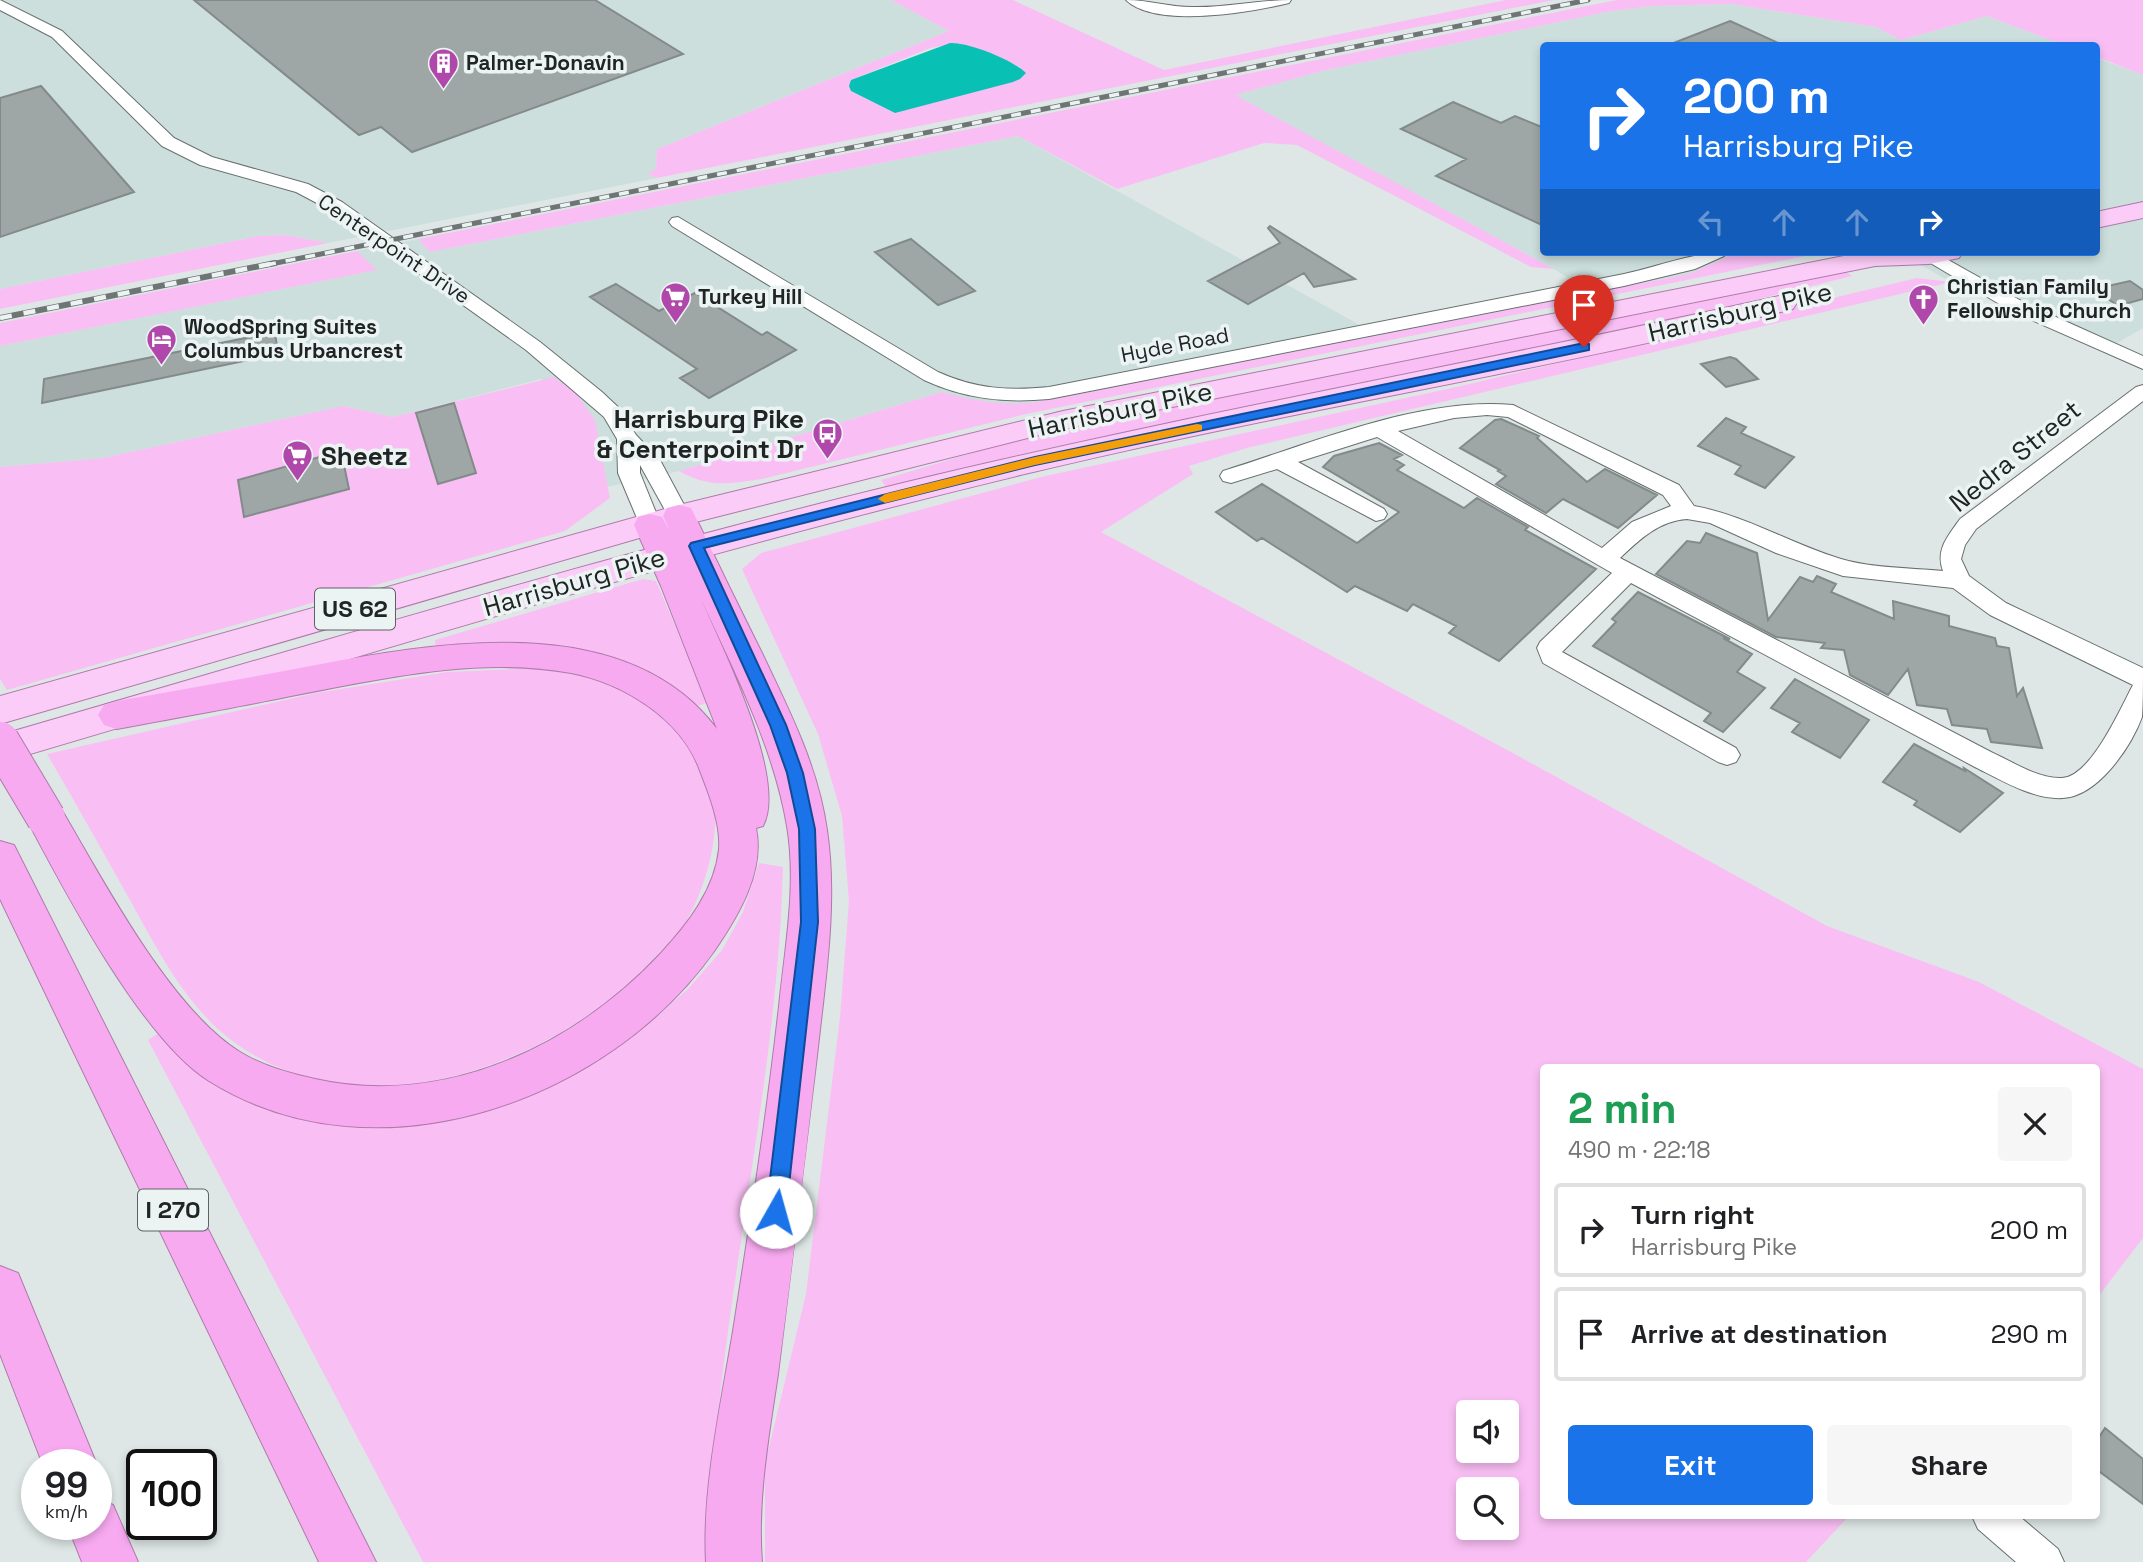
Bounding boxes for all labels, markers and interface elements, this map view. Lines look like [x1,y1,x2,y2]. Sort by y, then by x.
building icon: Palmer-Donavin [426,46,460,90]
place label: Palmer-Donavin [466,49,625,76]
text: 200 m [1683,65,1830,127]
icon: right [1568,70,1659,161]
text: Harrisburg Pike [1683,126,1914,166]
street label: Centerpoint Drive [313,188,475,309]
icon: left [1692,203,1730,241]
icon: ahead [1765,203,1803,241]
icon: ahead [1838,203,1876,241]
icon: right [1911,203,1949,241]
place label: Christian Family Fellowship Church [1947,273,2131,324]
street label: Harrisburg Pike [1645,274,1835,350]
pin [1554,275,1614,347]
supermarket icon: Turkey Hill [658,280,692,324]
church icon: Christian Family Fellowship Church [1907,282,1941,326]
place label: Turkey Hill [698,283,802,310]
icon: arrive [1565,286,1603,324]
place label: WoodSpring Suites Columbus Urbancrest [184,313,403,364]
street label: Hyde Road [1119,321,1231,368]
hotel icon: WoodSpring Suites Columbus Urbancrest [144,322,178,366]
street label: Harrisburg Pike [1025,374,1215,446]
street label: Nedra Street [1942,392,2088,520]
place label: Harrisburg Pike & Centerpoint Dr [597,402,804,466]
bus stop icon: Harrisburg Pike & Centerpoint Dr [810,417,844,461]
supermarket icon: Sheetz [281,439,315,483]
place label: Sheetz [321,439,408,473]
street label: Harrisburg Pike [479,540,669,624]
road number: US 62 [315,588,395,630]
text: 2 min [1568,1082,1677,1135]
button: close [1998,1087,2072,1161]
text: 490 m · 22:18 [1568,1135,1711,1165]
position arrow [739,1175,813,1249]
road number: I 270 [138,1190,208,1230]
text: Turn right [1631,1198,1755,1232]
icon: right [1572,1211,1610,1249]
text: 200 m [1990,1213,2068,1247]
text: Harrisburg Pike [1631,1232,1797,1262]
icon: arrive [1572,1315,1610,1353]
text: Arrive at destination [1631,1317,1888,1351]
text: 290 m [1991,1317,2068,1351]
map controls [1456,1400,1519,1540]
button: sound [1456,1400,1519,1463]
button: Exit [1568,1425,1813,1505]
button: Share [1827,1425,2072,1505]
speed limit sign: 100 [126,1449,217,1540]
text: 99 [45,1463,88,1507]
button: search [1456,1477,1519,1540]
text: km/h [45,1500,88,1523]

